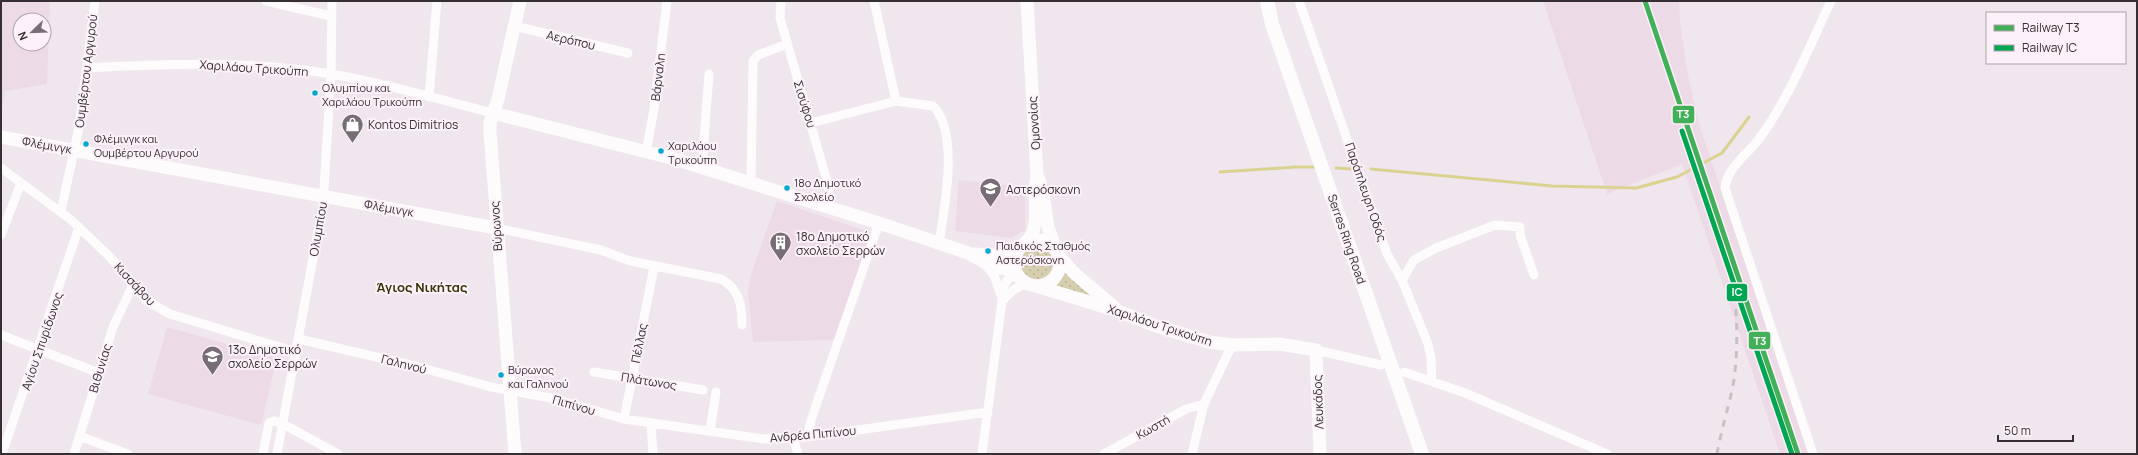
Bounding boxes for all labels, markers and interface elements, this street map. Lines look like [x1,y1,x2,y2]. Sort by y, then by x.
north arrow [12,12,52,52]
legend [1986,12,2126,64]
street label: Ουμβέρτου Αργυρού [71,13,101,129]
text: Railway T3 [2022,19,2080,36]
street label: Αερόπου [545,26,597,54]
text: N [14,29,31,43]
text: Railway IC [2022,39,2078,56]
street label: Βάρναλη [647,52,669,102]
street label: Χαριλάου Τρικούπη [199,56,309,80]
street label: Σισύφου [790,78,820,130]
place label: Ολυμπίου και Χαριλάου Τρικούπη [322,80,422,109]
marker: Ολυμπίου και Χαριλάου Τρικούπη [310,88,320,98]
street label: Ομονοίας [1024,95,1044,150]
line badge: T3 [1672,105,1695,124]
text: T3 [1676,106,1690,121]
shop icon: Kontos Dimitrios [340,111,366,144]
place label: Kontos Dimitrios [368,116,458,133]
place label: Φλέμινγκ και Ουμβέρτου Αργυρού [94,131,199,160]
street label: Φλέμινγκ [21,132,74,158]
place label: Χαριλάου Τρικούπη [668,138,717,167]
marker: Φλέμινγκ και Ουμβέρτου Αργυρού [81,139,91,149]
street label: Παράπλευρη Οδός [1341,140,1391,244]
marker: Χαριλάου Τρικούπη [656,146,666,156]
place label: 18ο Δημοτικό Σχολείο [794,175,862,204]
school or university icon: Αστερόσκονη [978,176,1004,209]
place label: Αστερόσκονη [1006,181,1080,198]
marker: 18ο Δημοτικό Σχολείο [782,183,792,193]
street label: Serres Ring Road [1324,192,1370,286]
street label: Φλέμινγκ [363,195,416,221]
street label: Ολυμπίου [305,200,331,258]
street label: Βύρωνος [486,200,506,252]
place label: 18ο Δημοτικό σχολείο Σερρών [796,228,885,259]
building icon: 18ο Δημοτικό σχολείο Σερρών [767,230,793,263]
place label: Παιδικός Σταθμός Αστερόσκονη [996,238,1090,267]
marker: Παιδικός Σταθμός Αστερόσκονη [983,246,993,256]
street label: Κισσάβου [111,259,159,309]
district label: Άγιος Νικήτας [377,278,468,296]
line badge: IC [1726,283,1748,302]
text: IC [1731,284,1743,299]
street label: Αγίου Σπυρίδωνος [17,289,67,392]
street label: Χαριλάου Τρικούπη [1106,300,1214,350]
street label: Πέλλας [627,321,651,365]
line badge: T3 [1748,331,1771,350]
text: T3 [1753,333,1767,348]
street label: Βιθυνίας [84,341,116,395]
place label: 13ο Δημοτικό σχολείο Σερρών [228,341,317,372]
school or university icon: 13ο Δημοτικό σχολείο Σερρών [200,343,226,376]
street label: Γαληνού [380,350,428,378]
place label: Βύρωνος και Γαληνού [508,362,568,391]
street label: Πλάτωνος [620,368,678,394]
marker: Βύρωνος και Γαληνού [496,370,506,380]
street label: Λευκάδος [1309,374,1327,429]
street label: Πιπίνου [551,391,597,419]
street label: Κωστή [1133,411,1173,443]
scale bar [1998,417,2073,443]
street label: Ανδρέα Πιπίνου [769,422,857,446]
text: 50 m [2004,422,2031,439]

